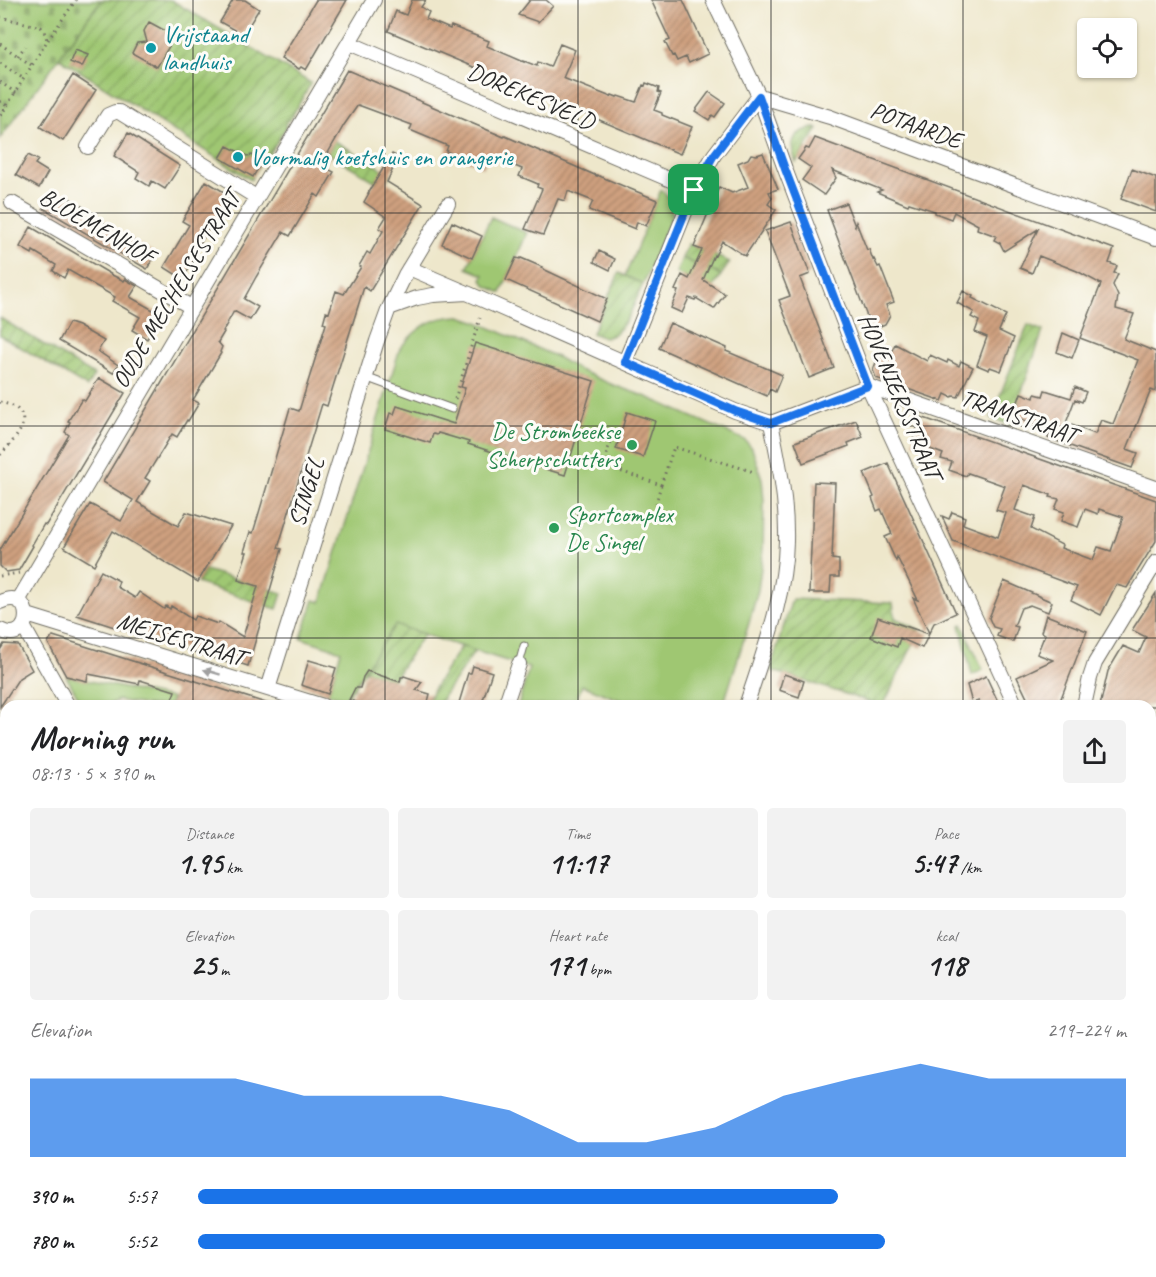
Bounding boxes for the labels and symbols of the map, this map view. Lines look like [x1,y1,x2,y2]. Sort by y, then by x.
place label: Vrijstaand landhuis [163,19,252,77]
marker: Vrijstaand landhuis [144,41,158,55]
street label: DOREKESVELD [463,56,601,137]
street label: POTAARDE [866,95,969,156]
place label: Voormalig koetshuis en orangerie [250,142,515,172]
marker: Voormalig koetshuis en orangerie [231,150,245,164]
pin [668,164,719,215]
street label: OUDE MECHELSESTRAAT [105,180,249,393]
street label: BLOEMENHOF [34,181,163,273]
street label: HOVENIERSSTRAAT [852,309,951,489]
street label: TRAMSTRAAT [957,382,1086,451]
place label: De Strombeekse Scherpschutters [486,416,622,474]
marker: De Strombeekse Scherpschutters [625,438,639,452]
street label: SINGEL [281,453,331,530]
place label: Sportcomplex De Singel [566,499,674,557]
marker: Sportcomplex De Singel [547,521,561,535]
street label: MEISESTRAAT [114,605,254,674]
one-way arrow [203,667,221,676]

